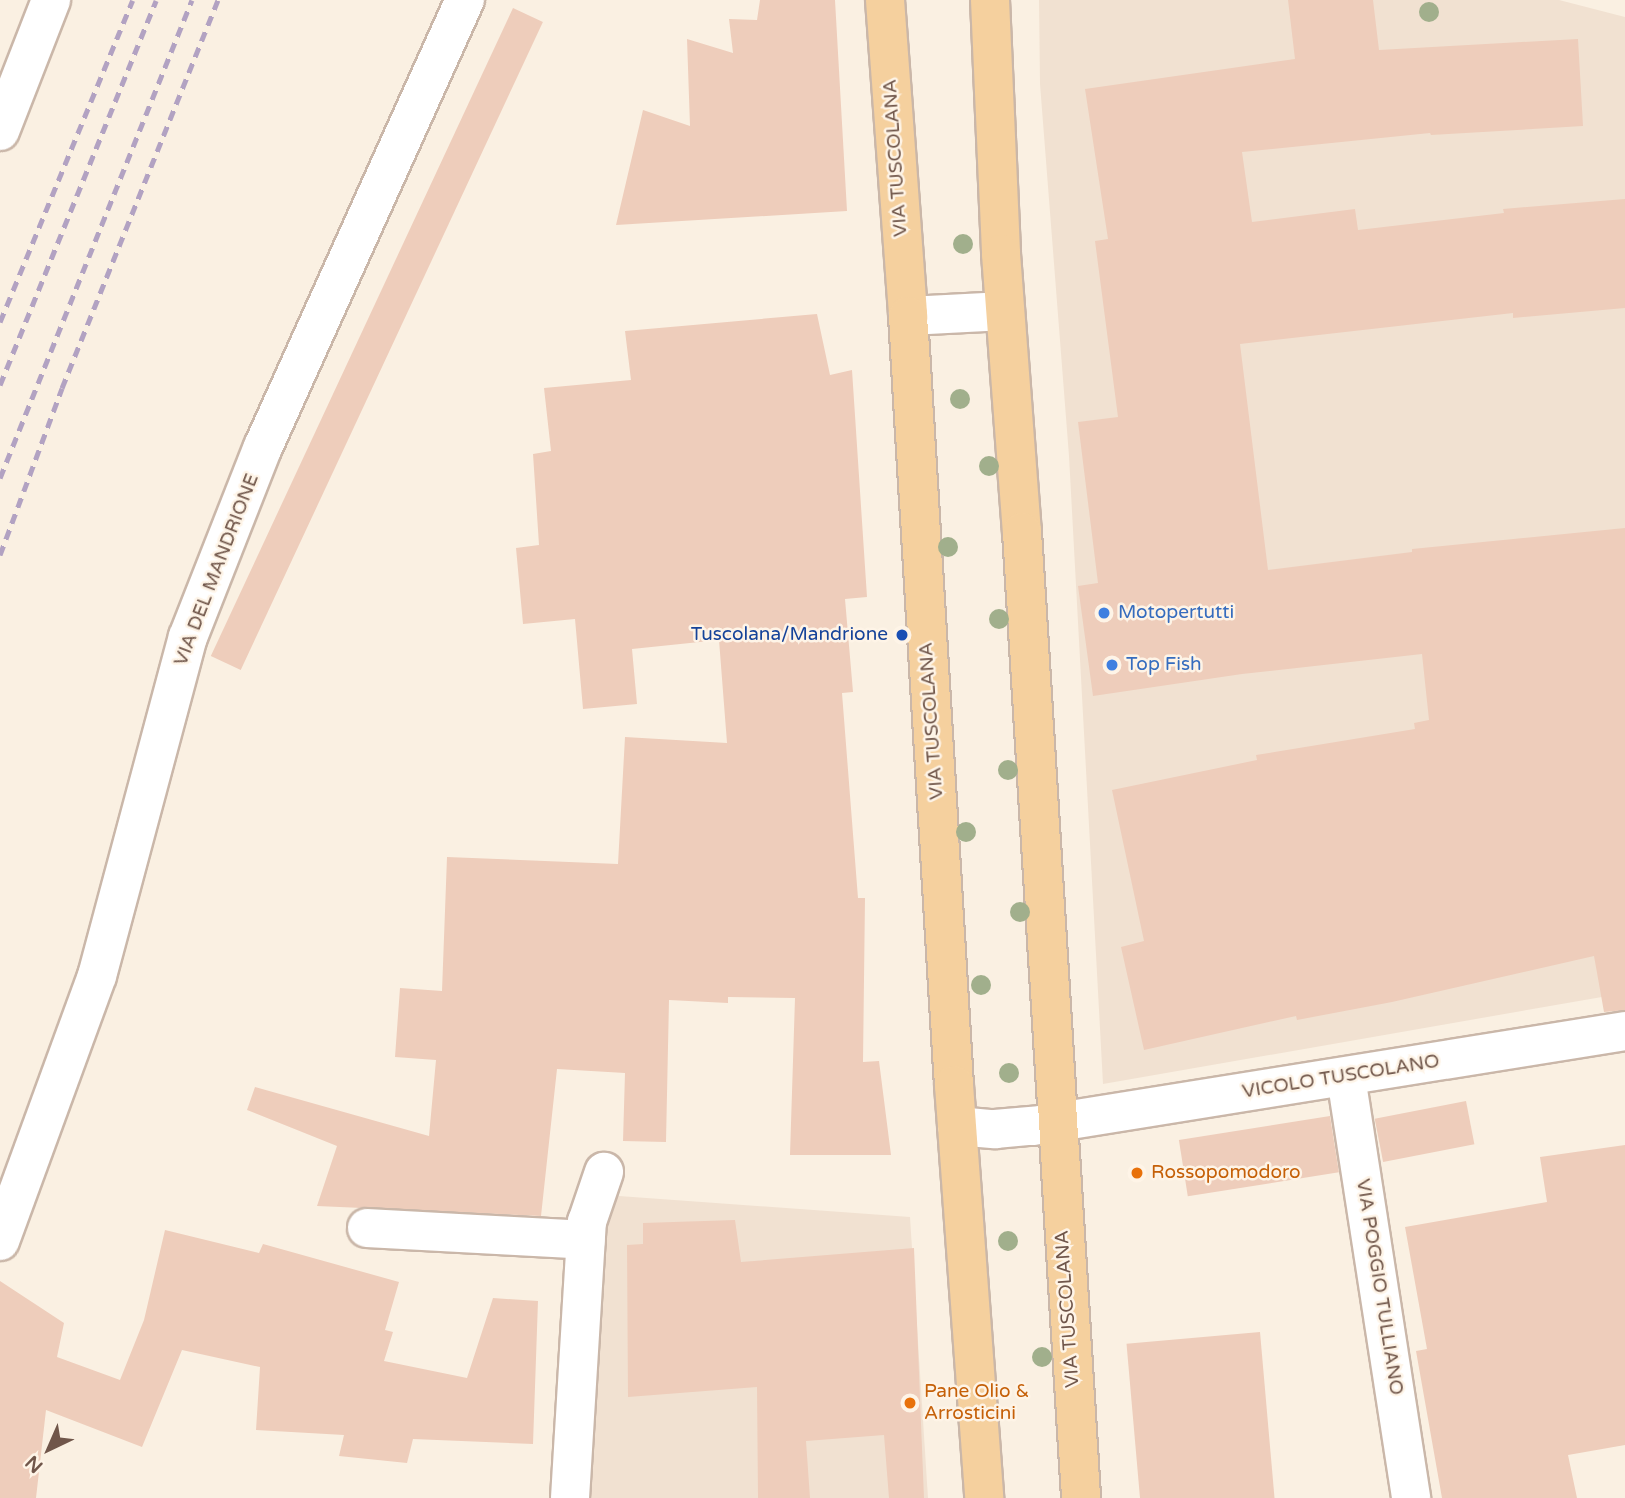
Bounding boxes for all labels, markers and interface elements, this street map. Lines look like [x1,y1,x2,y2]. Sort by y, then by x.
street label: VIA TUSCOLANA [879,78,913,238]
street label: VIA DEL MANDRIONE [170,471,264,669]
place label: Motopertutti [1118,602,1234,624]
marker: Motopertutti [1096,605,1112,621]
place label: Tuscolana/Mandrione [691,624,888,646]
marker: Tuscolana/Mandrione [894,627,910,643]
street label: VIA TUSCOLANA [915,641,949,801]
place label: Top Fish [1126,654,1202,676]
marker: Top Fish [1104,657,1120,673]
street label: VICOLO TUSCOLANO [1241,1050,1441,1104]
place label: Rossopomodoro [1151,1162,1300,1184]
marker: Rossopomodoro [1129,1165,1145,1181]
street label: VIA POGGIO TULLIANO [1351,1177,1407,1397]
street label: VIA TUSCOLANA [1051,1229,1085,1389]
place label: Pane Olio & Arrosticini [924,1381,1029,1425]
marker: Pane Olio & Arrosticini [902,1395,918,1411]
north arrow [14,1414,84,1484]
text: N [21,1451,48,1477]

